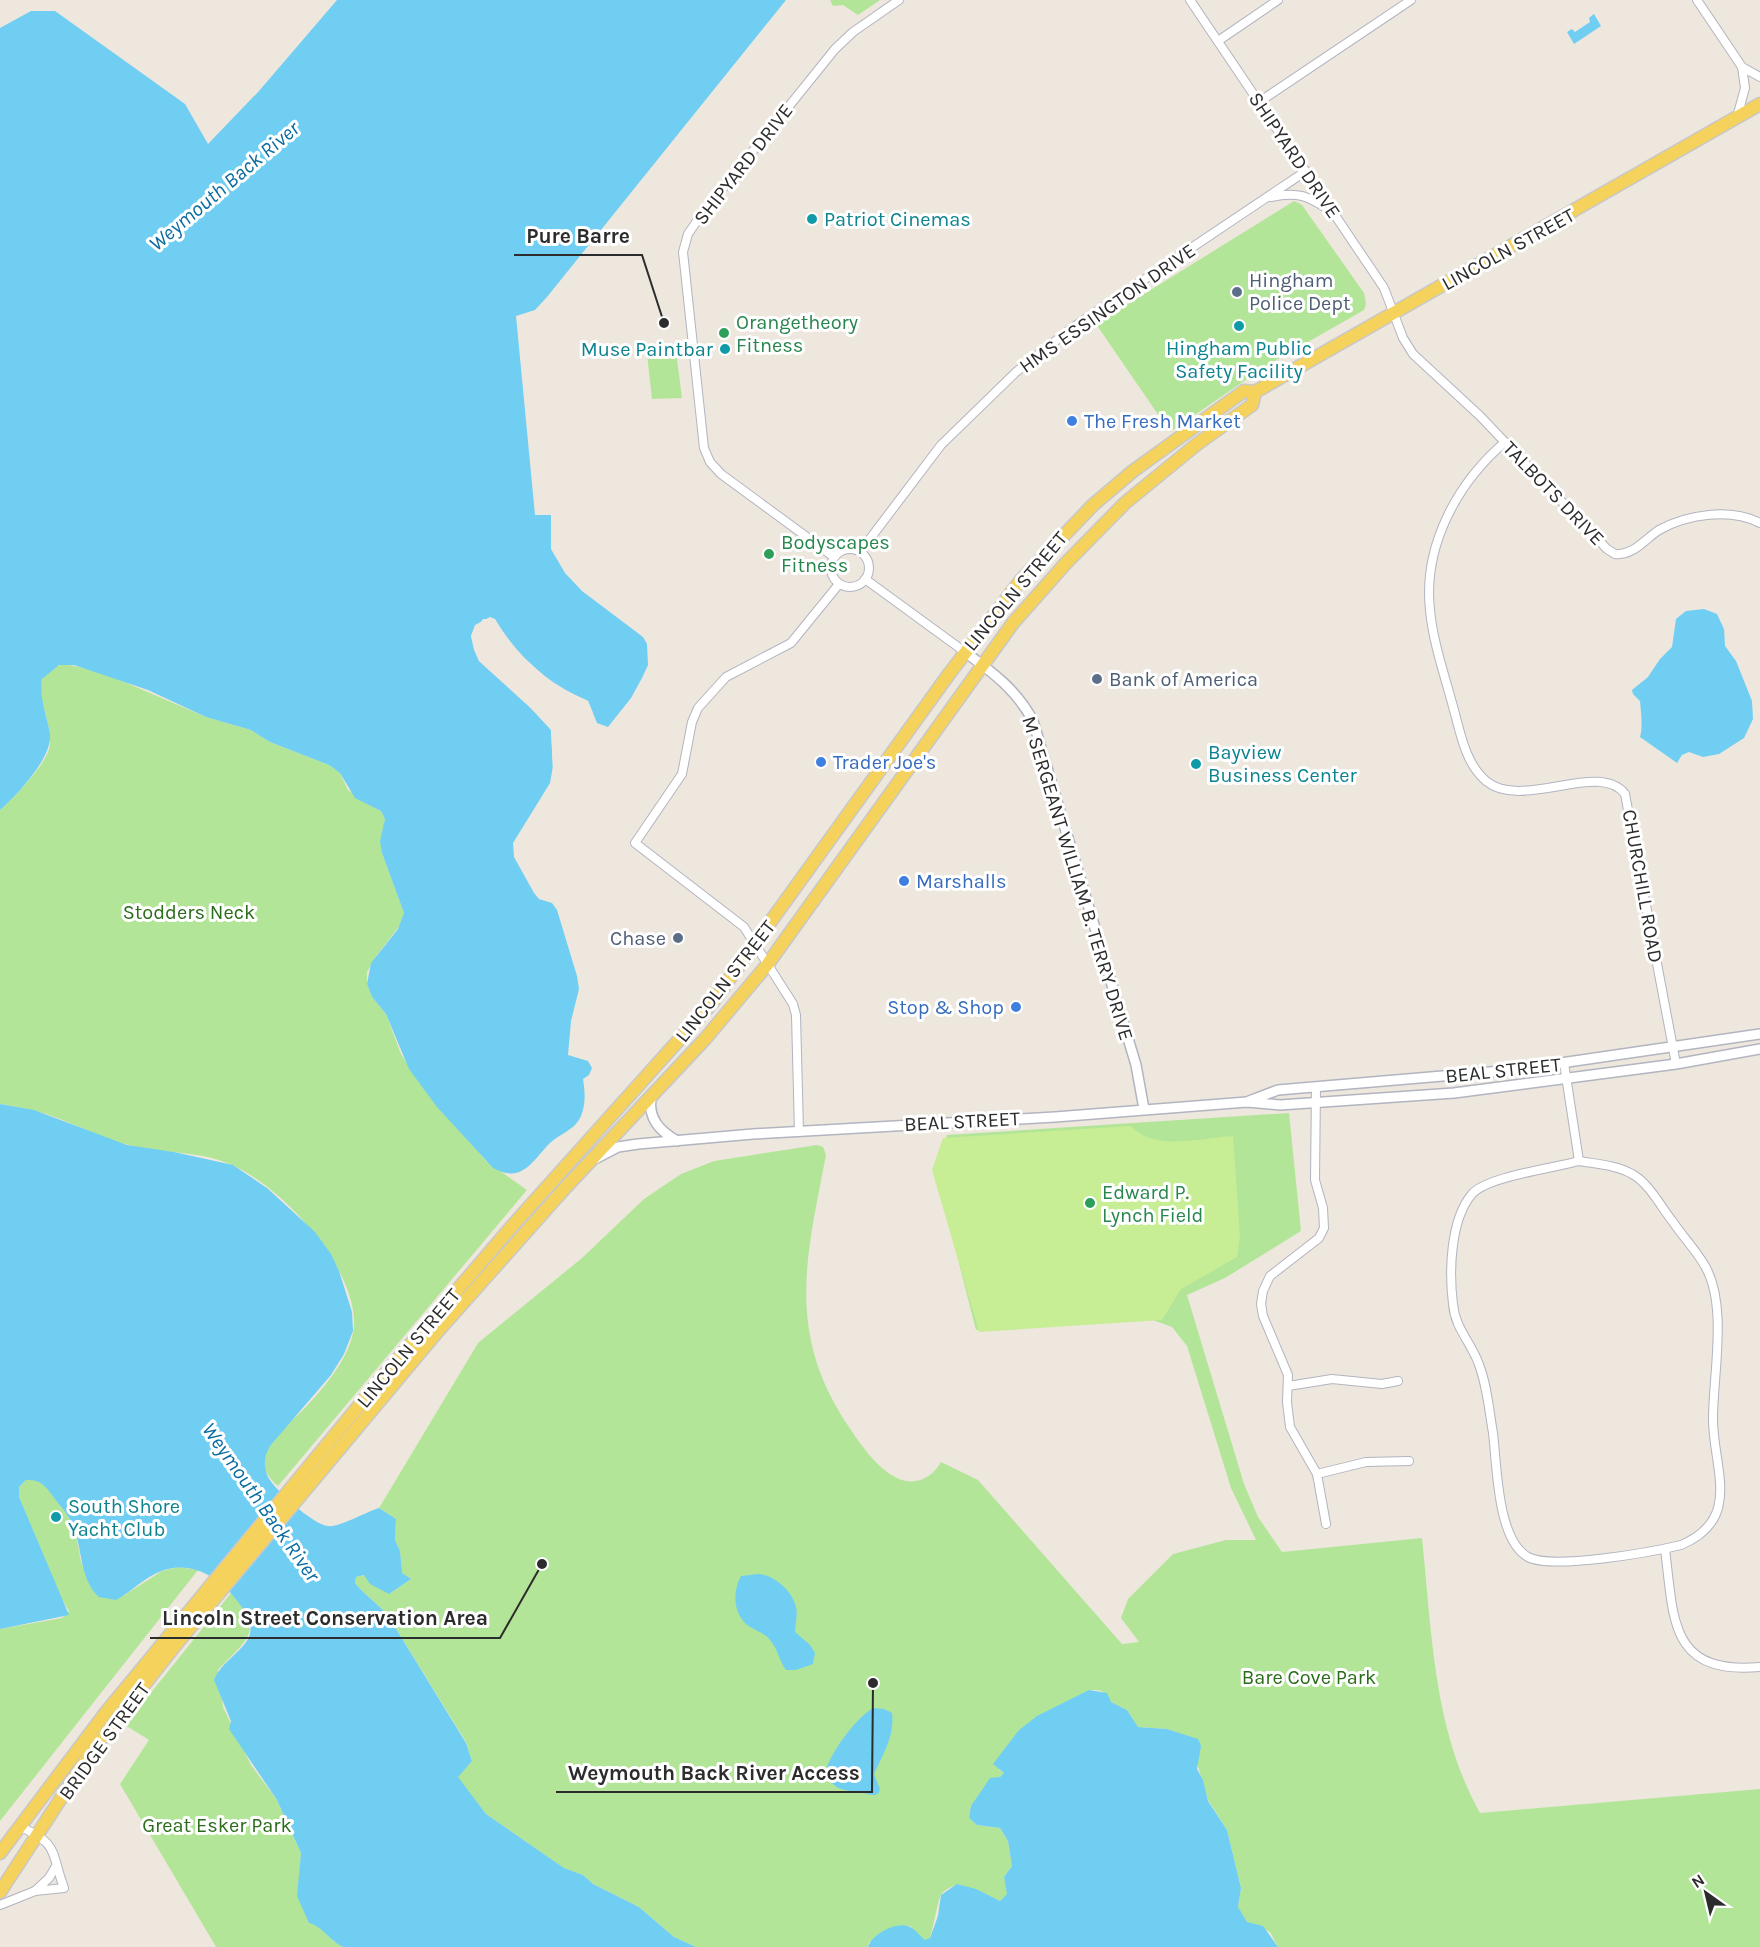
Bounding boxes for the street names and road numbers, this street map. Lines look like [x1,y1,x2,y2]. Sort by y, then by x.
street label: SHIPYARD DRIVE [1244,88,1345,223]
street label: SHIPYARD DRIVE [689,99,798,229]
street label: LINCOLN STREET [1438,203,1579,295]
street label: HMS ESSINGTON DRIVE [1015,239,1200,378]
street label: TALBOTS DRIVE [1498,437,1609,550]
street label: LINCOLN STREET [959,527,1072,656]
street label: M SERGEANT WILLIAM B. TERRY DRIVE [1017,713,1138,1043]
street label: CHURCHILL ROAD [1618,808,1667,965]
street label: LINCOLN STREET [671,916,780,1047]
street label: BEAL STREET [1444,1053,1562,1088]
street label: BEAL STREET [903,1107,1021,1136]
street label: LINCOLN STREET [352,1284,465,1413]
street label: BRIDGE STREET [54,1678,155,1804]

